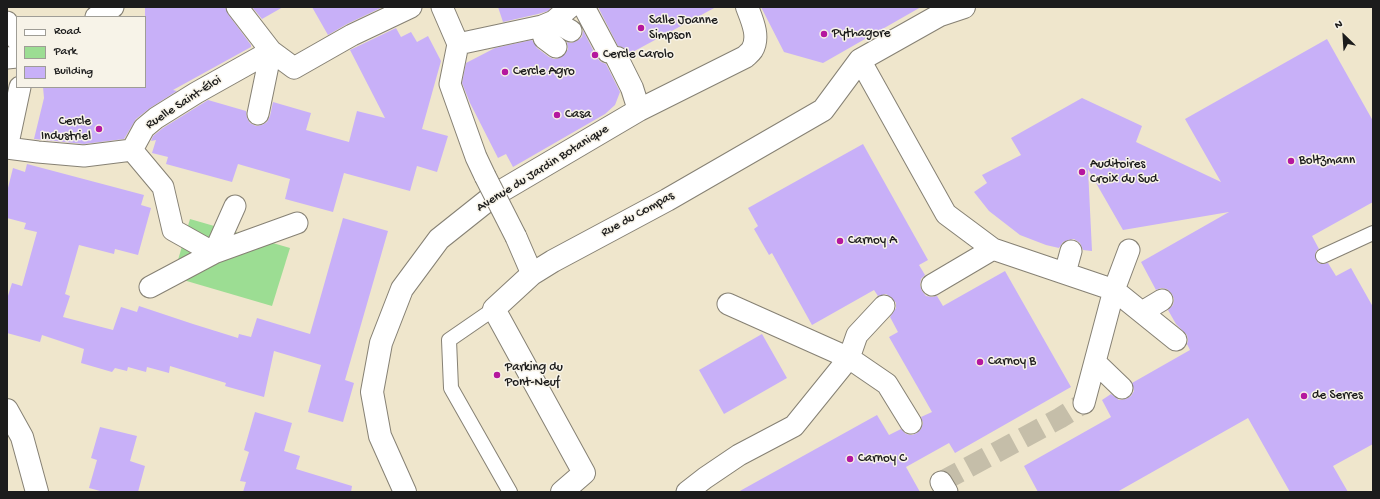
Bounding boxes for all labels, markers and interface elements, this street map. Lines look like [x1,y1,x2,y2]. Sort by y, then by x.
place label: Salle Joanne Simpson [649,13,718,44]
legend [16,16,146,88]
north arrow [1324,16,1364,56]
text: N [1333,18,1345,32]
marker: Salle Joanne Simpson [636,23,646,33]
text: Road [54,25,80,39]
place label: Pythagore [832,26,891,42]
marker: Pythagore [819,29,829,39]
text: Park [54,45,77,59]
place label: Cercle Carolo [603,47,674,63]
marker: Cercle Carolo [590,50,600,60]
place label: Cercle Agro [513,64,575,80]
text: Building [54,65,93,79]
marker: Cercle Agro [500,67,510,77]
street label: Ruelle Saint-Éloi [143,73,225,133]
place label: Casa [565,107,591,123]
marker: Casa [552,110,562,120]
place label: Cercle Industriel [41,114,91,145]
street label: Avenue du Jardin Botanique [474,122,612,216]
marker: Cercle Industriel [94,124,104,134]
place label: Boltzmann [1299,153,1355,169]
marker: Boltzmann [1286,156,1296,166]
place label: Auditoires Croix du Sud [1090,157,1158,188]
marker: Auditoires Croix du Sud [1077,167,1087,177]
street label: Rue du Compas [599,189,677,241]
place label: Carnoy A [848,233,897,249]
marker: Carnoy A [835,236,845,246]
place label: Carnoy B [988,354,1036,370]
marker: Carnoy B [975,357,985,367]
place label: Parking du Pont-Neuf [505,360,563,391]
marker: Parking du Pont-Neuf [492,370,502,380]
place label: de Serres [1312,388,1363,404]
marker: de Serres [1299,391,1309,401]
place label: Carnoy C [858,451,906,467]
marker: Carnoy C [845,454,855,464]

